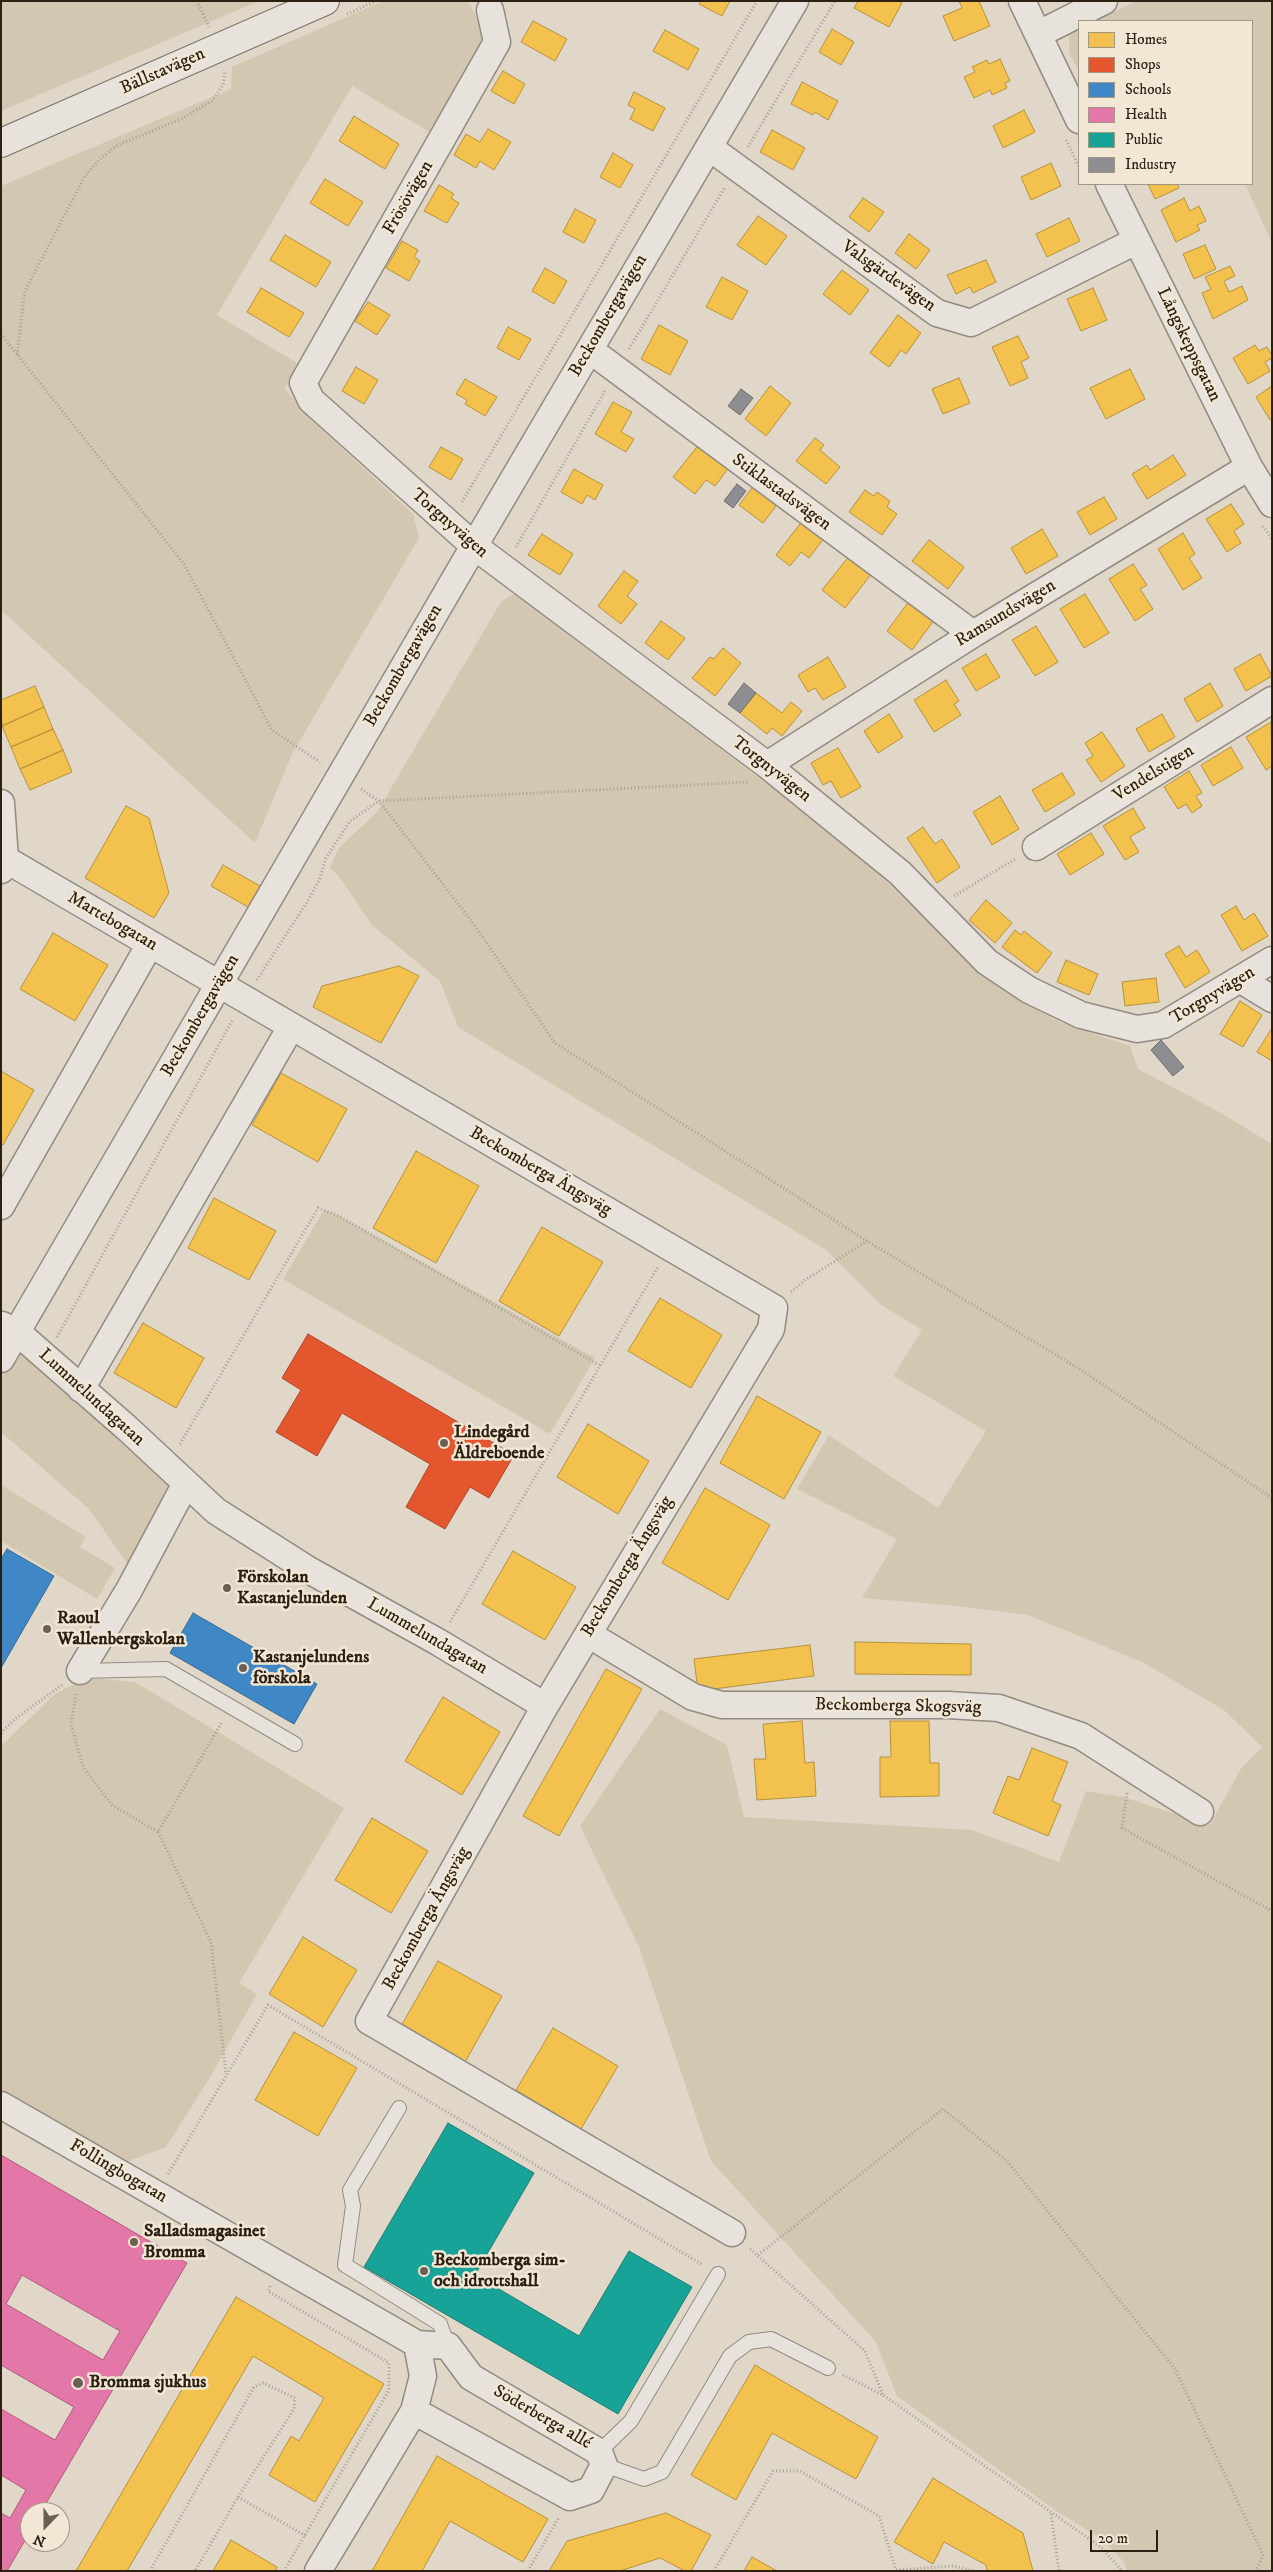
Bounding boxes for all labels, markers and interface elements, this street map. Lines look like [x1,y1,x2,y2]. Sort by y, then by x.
legend [1078,20,1253,185]
text: Homes [1125,30,1167,49]
street label: Bällstavägen [117,44,209,100]
text: Shops [1125,55,1161,74]
text: Schools [1125,80,1171,99]
text: Health [1125,105,1167,124]
text: Public [1125,130,1163,149]
text: Industry [1125,155,1176,174]
street label: Frösövägen [379,157,439,239]
street label: Valsgärdevägen [837,237,939,317]
street label: Beckombergavägen [565,251,653,381]
street label: Långskeppsgatan [1151,284,1225,406]
street label: Stiklastadsvägen [727,450,835,536]
street label: Torgnyvägen [406,485,492,563]
street label: Ramsundsvägen [952,576,1060,652]
street label: Beckombergavägen [360,601,448,731]
street label: Torgnyvägen [727,732,815,808]
street label: Vendelstigen [1110,741,1198,807]
street label: Martebogatan [63,888,161,956]
street label: Beckombergavägen [157,951,245,1081]
street label: Torgnyvägen [1167,962,1259,1030]
street label: Beckomberga Ängsväg [465,1123,615,1221]
street label: Lummelundagatan [33,1345,149,1451]
place label: Lindegård Äldreboende [454,1422,544,1465]
marker: Lindegård Äldreboende [438,1437,450,1449]
street label: Beckomberga Ängsväg [577,1493,679,1641]
place label: Förskolan Kastanjelunden [237,1567,347,1610]
marker: Förskolan Kastanjelunden [221,1582,233,1594]
street label: Lummelundagatan [363,1594,491,1680]
place label: Raoul Wallenbergskolan [57,1608,185,1650]
marker: Raoul Wallenbergskolan [41,1623,53,1635]
place label: Kastanjelundens förskola [253,1647,369,1690]
marker: Kastanjelundens förskola [237,1662,249,1674]
street label: Beckomberga Skogsväg [815,1695,981,1719]
street label: Beckomberga Ängsväg [379,1844,475,1994]
street label: Follingbogatan [65,2135,171,2209]
place label: Salladsmagasinet Bromma [144,2221,265,2264]
marker: Salladsmagasinet Bromma [128,2236,140,2248]
place label: Beckomberga sim- och idrottshall [434,2250,566,2292]
marker: Beckomberga sim- och idrottshall [418,2265,430,2277]
place label: Bromma sjukhus [89,2372,206,2394]
marker: Bromma sjukhus [71,2376,85,2390]
street label: Söderberga allé [489,2381,595,2455]
north arrow [20,2502,70,2552]
scale bar [1093,2520,1160,2552]
text: N [31,2529,48,2550]
text: 20 m [1098,2529,1128,2548]

